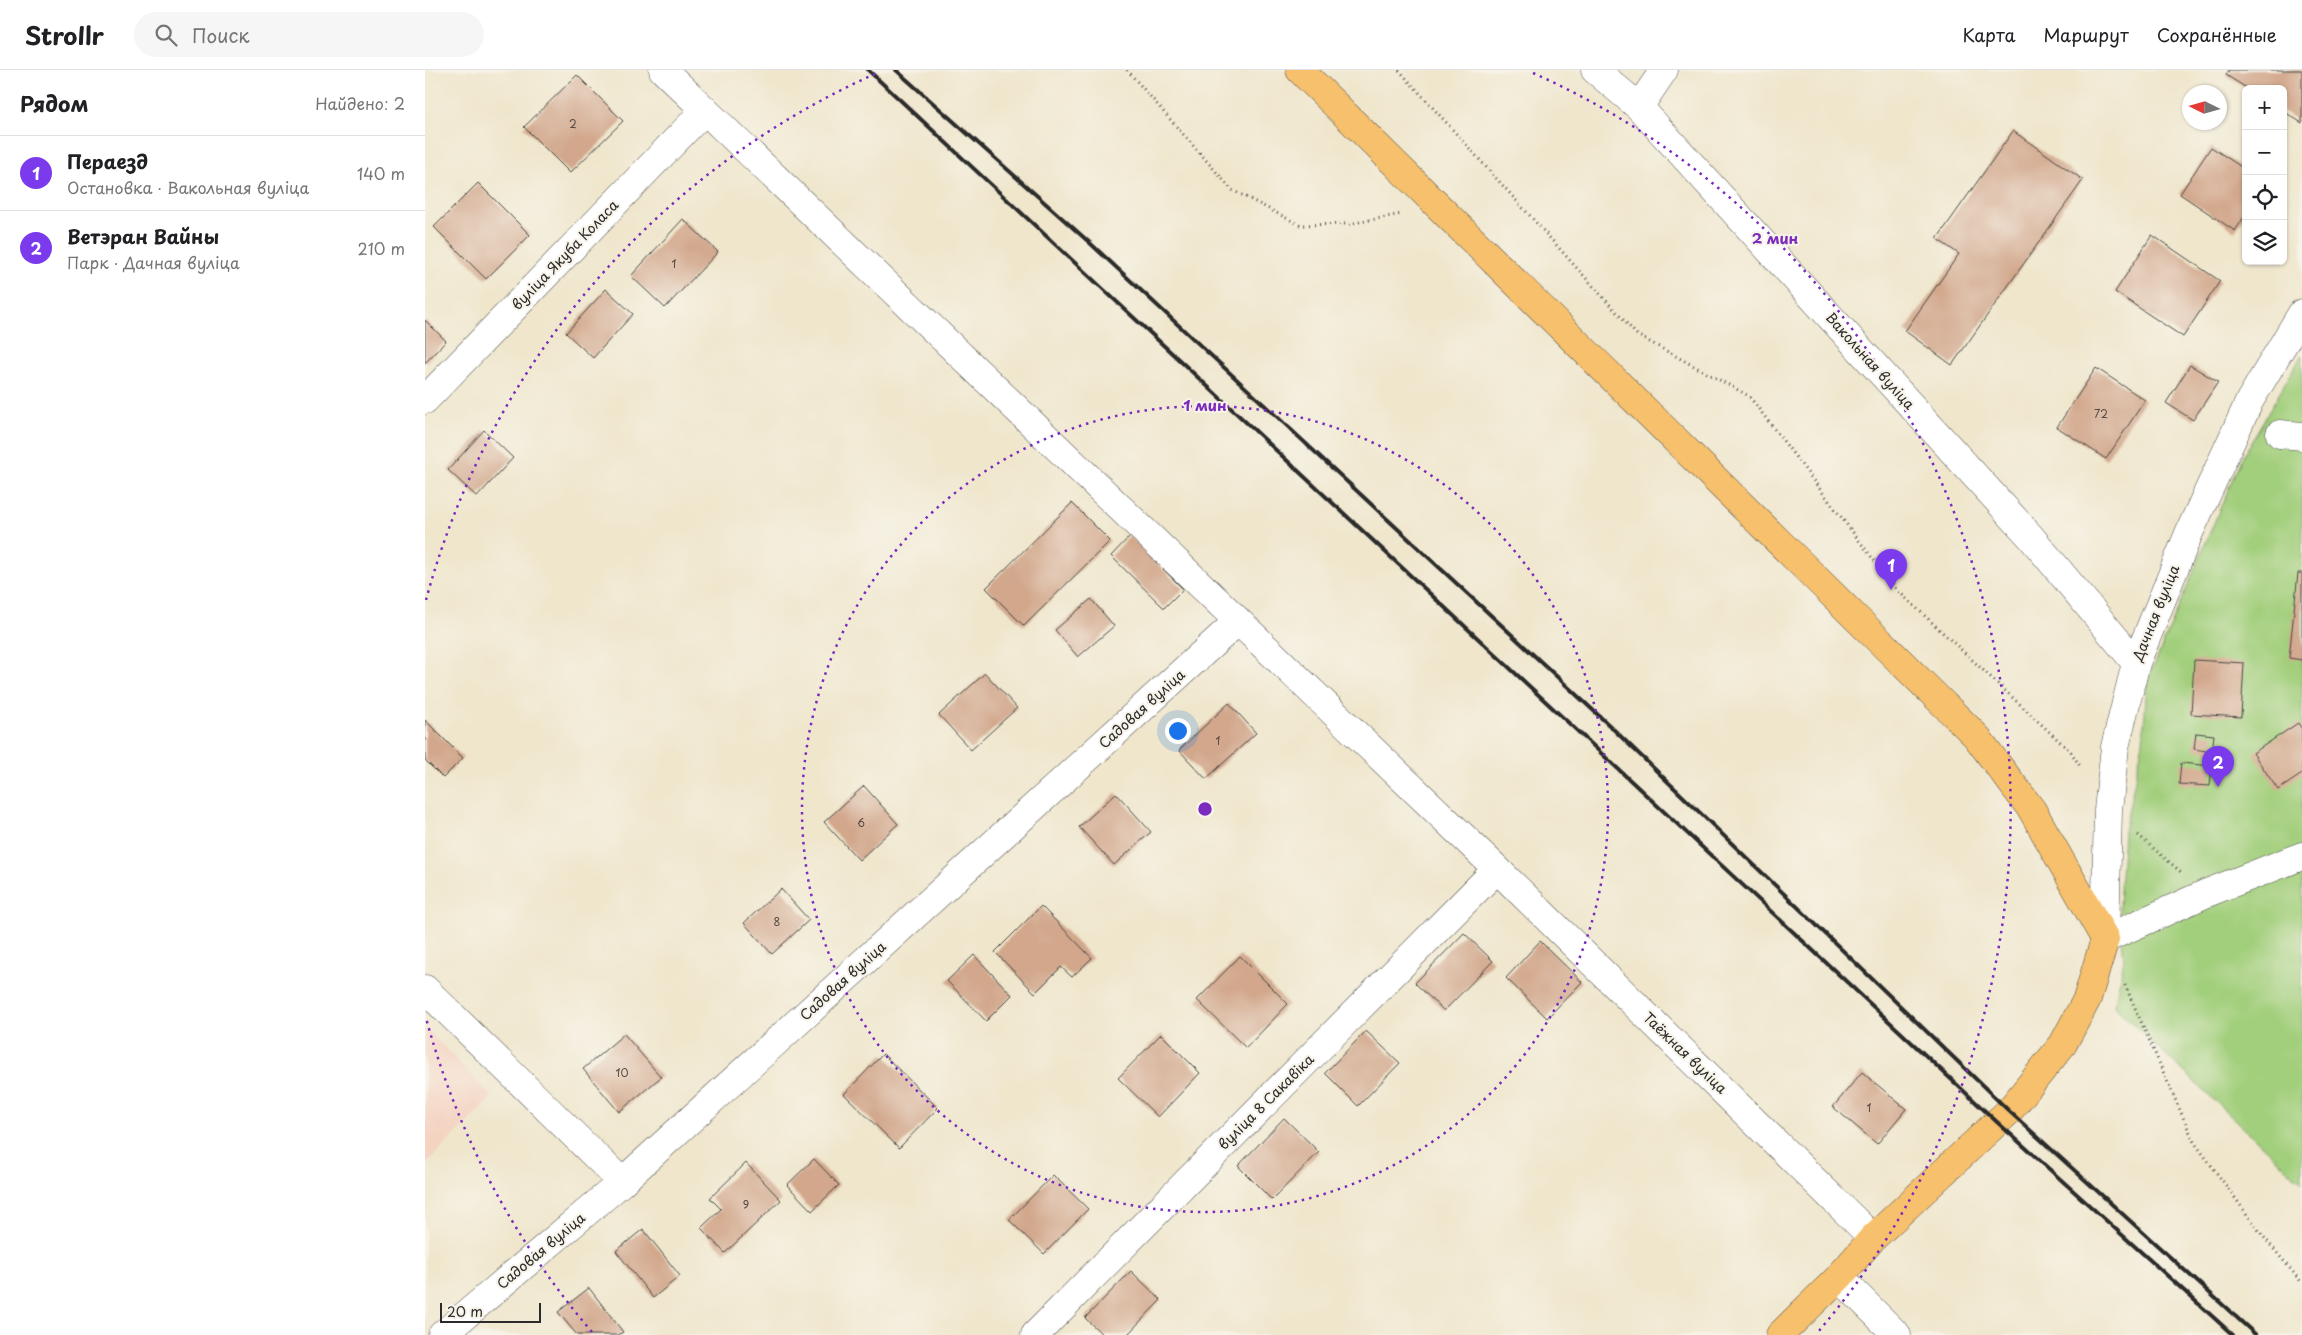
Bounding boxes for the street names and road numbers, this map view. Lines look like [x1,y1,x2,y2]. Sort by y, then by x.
street label: вуліца Якуба Коласа [506,195,623,314]
street label: Вакольная вуліца [1821,307,1920,414]
street label: Дачная вуліца [2126,561,2185,665]
street label: Садовая вуліца [1094,664,1190,753]
street label: Садовая вуліца [795,936,891,1025]
street label: Таёжная вуліца [1639,1007,1732,1099]
street label: вуліца 8 Сакавіка [1213,1049,1319,1154]
street label: Садовая вуліца [492,1207,590,1294]

